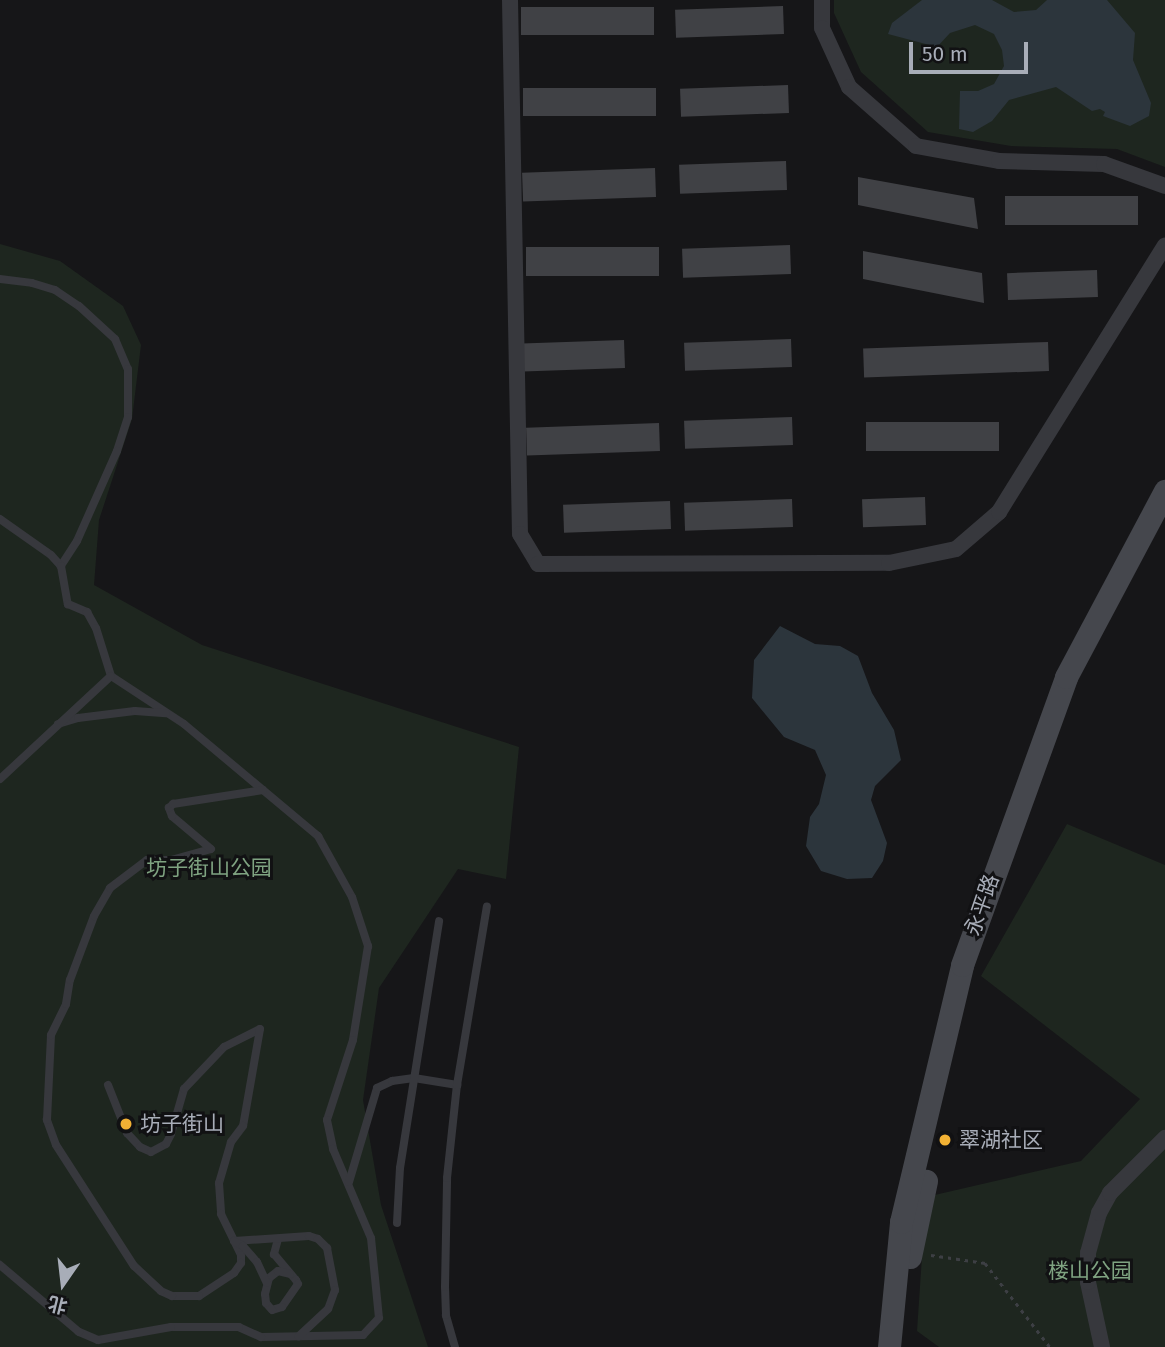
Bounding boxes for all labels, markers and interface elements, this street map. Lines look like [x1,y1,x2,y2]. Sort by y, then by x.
scale bar [913,28,1032,72]
text: 50 m [922,41,968,67]
park label: 坊子街山公园 [146,855,272,881]
street label: 永平路 [960,871,1004,939]
place label: 坊子街山 [140,1111,224,1137]
marker: 坊子街山 [118,1116,134,1132]
place label: 翠湖社区 [959,1127,1043,1153]
marker: 翠湖社区 [937,1132,953,1148]
north arrow [28,1249,98,1319]
park label: 楼山公园 [1048,1258,1132,1284]
text: 北 [46,1291,70,1318]

